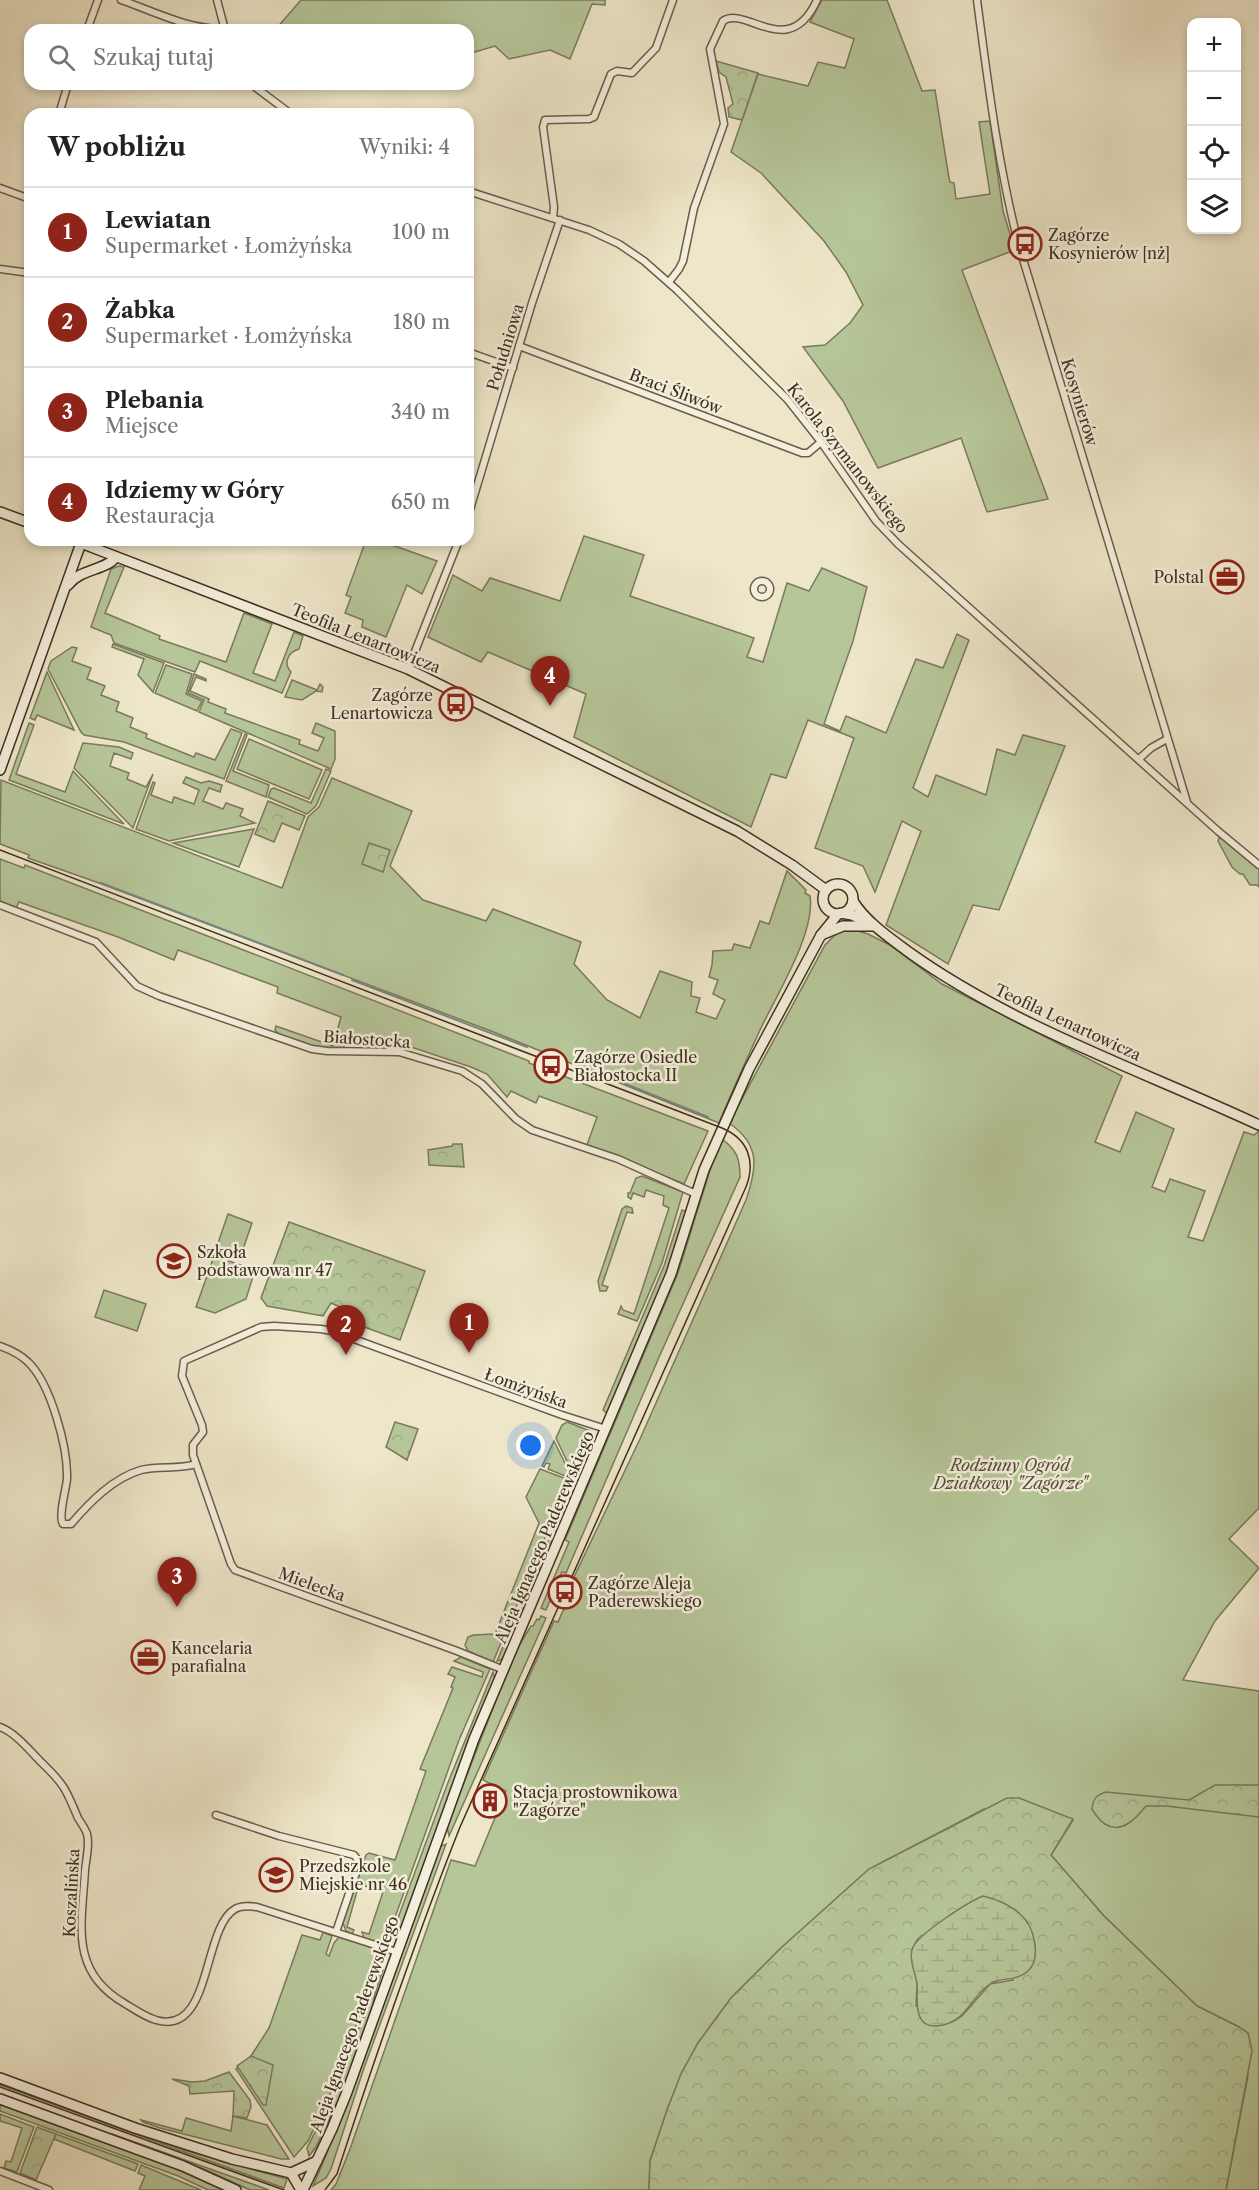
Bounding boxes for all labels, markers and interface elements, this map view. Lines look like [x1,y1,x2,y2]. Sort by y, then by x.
map controls [1187,18,1241,234]
button: + [1187,18,1241,72]
search box [24,24,474,90]
icon: search [45,41,78,74]
text: Szukaj tutaj [93,44,214,71]
button: − [1187,72,1241,126]
button: locate [1187,126,1241,180]
text: W pobliżu [48,131,186,163]
text: Wyniki: 4 [359,135,450,159]
button: layers [1187,180,1241,234]
text: Lewiatan [105,207,211,234]
text: 1 [63,220,72,244]
text: 100 m [392,220,450,244]
place label: Zagórze Kosynierów [nż] [1048,225,1170,263]
bus stop icon: Zagórze Kosynierów [nż] [1007,226,1043,262]
text: Supermarket · Łomżyńska [105,234,352,258]
text: Żabka [105,297,175,324]
street label: Południowa [482,301,528,393]
text: 2 [62,310,73,334]
text: 180 m [393,310,450,334]
text: Supermarket · Łomżyńska [105,324,352,348]
street label: Kosynierów [1057,356,1103,449]
street label: Braci Śliwów [627,364,726,418]
street label: Karola Szymanowskiego [783,379,913,537]
text: Plebania [105,387,204,414]
text: 3 [62,400,73,424]
text: 340 m [391,400,450,424]
text: Miejsce [105,414,179,438]
text: Idziemy w Góry [105,477,284,504]
text: 4 [62,490,73,514]
text: 650 m [391,490,450,514]
text: Restauracja [105,504,215,528]
office icon: Polstal [1209,559,1245,595]
place label: Polstal [1154,567,1204,587]
street label: Teofila Lenartowicza [288,599,444,677]
pin: 4 [530,656,570,706]
place label: Zagórze Lenartowicza [330,685,434,723]
bus stop icon: Zagórze Lenartowicza [438,686,474,722]
street label: Teofila Lenartowicza [992,979,1145,1065]
street label: Białostocka [323,1026,412,1052]
place label: Zagórze Osiedle Białostocka II [574,1047,697,1085]
bus stop icon: Zagórze Osiedle Białostocka II [533,1048,569,1084]
place label: Szkoła podstawowa nr 47 [197,1242,332,1280]
school or university icon: Szkoła podstawowa nr 47 [156,1243,192,1279]
pin: 1 [450,1304,488,1353]
pin: 2 [326,1306,366,1355]
street label: Łomżyńska [482,1364,571,1412]
street label: Aleja Ignacego Paderewskiego [490,1428,598,1647]
your location [516,1431,545,1460]
park label: Rodzinny Ogród Działkowy "Zagórze" [931,1455,1090,1493]
pin: 3 [158,1558,196,1607]
street label: Mielecka [276,1563,349,1605]
place label: Zagórze Aleja Paderewskiego [588,1573,702,1611]
bus stop icon: Zagórze Aleja Paderewskiego [547,1574,583,1610]
place label: Kancelaria parafialna [171,1638,253,1676]
office icon: Kancelaria parafialna [130,1639,166,1675]
place label: Stacja prostownikowa "Zagórze" [513,1782,678,1820]
building icon: Stacja prostownikowa "Zagórze" [472,1783,508,1819]
street label: Koszalińska [59,1847,83,1938]
place label: Przedszkole Miejskie nr 46 [299,1856,407,1894]
school or university icon: Przedszkole Miejskie nr 46 [258,1857,294,1893]
street label: Aleja Ignacego Paderewskiego [305,1913,403,2136]

